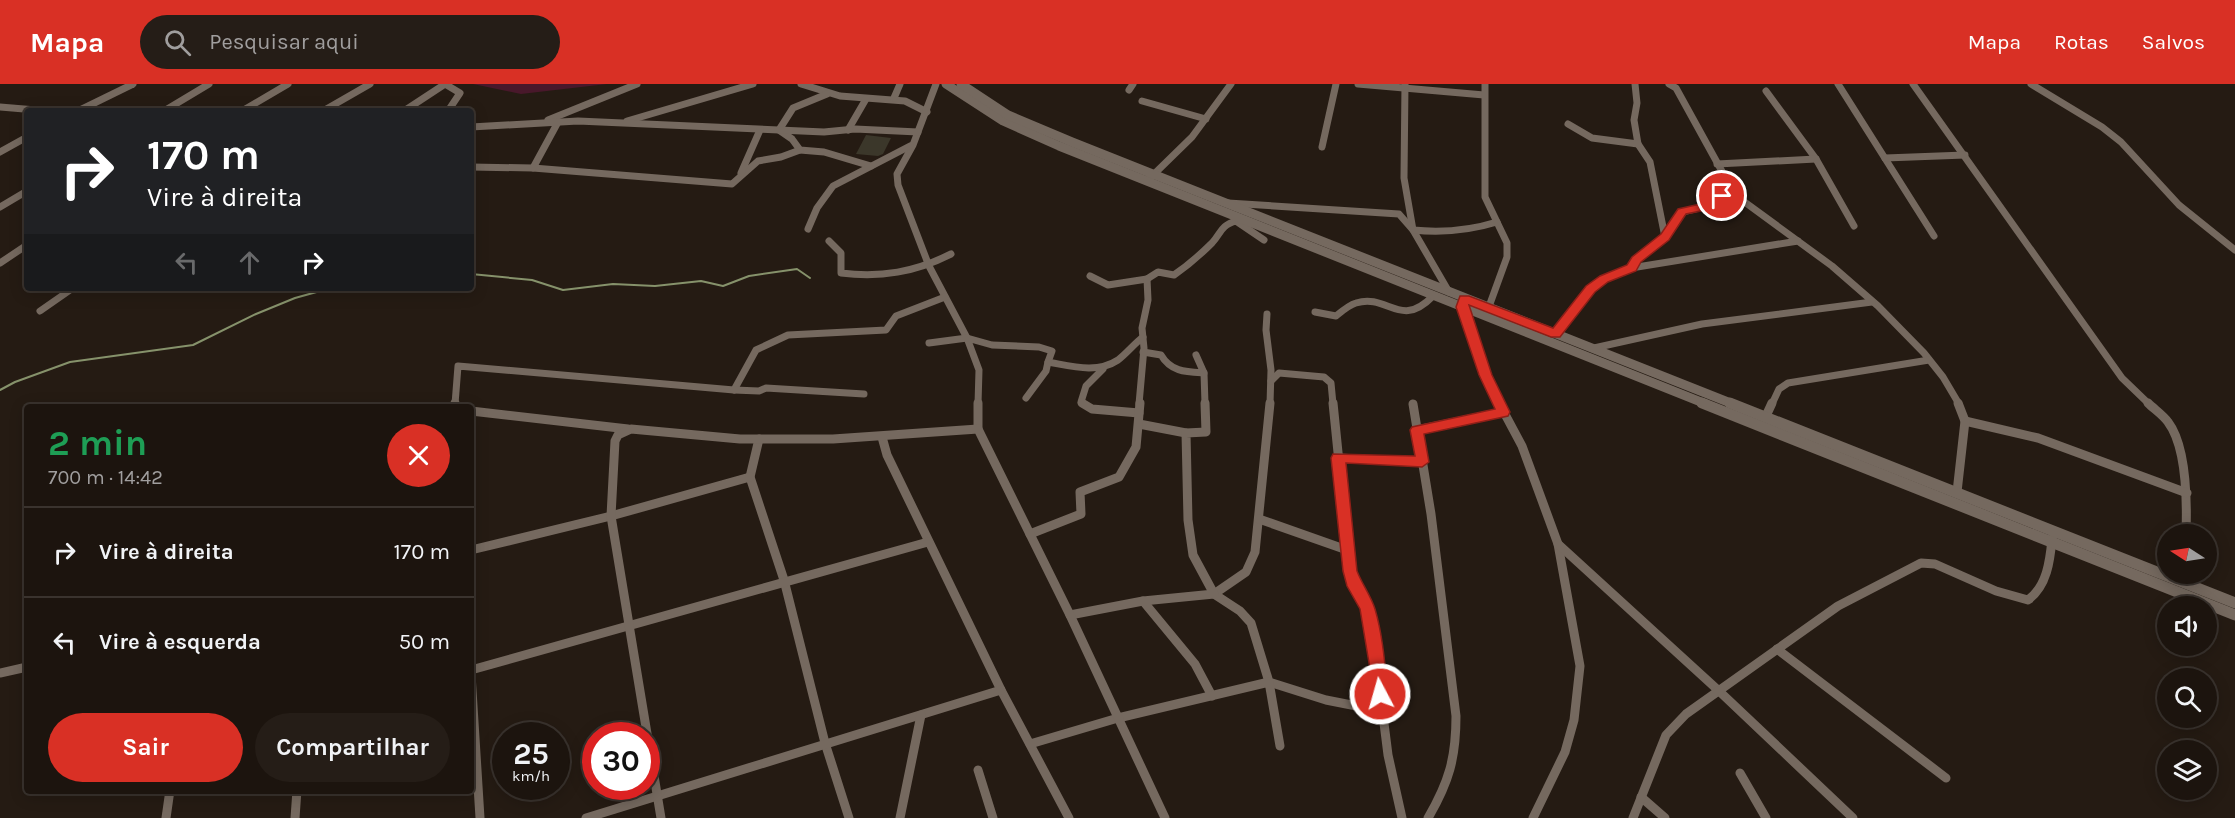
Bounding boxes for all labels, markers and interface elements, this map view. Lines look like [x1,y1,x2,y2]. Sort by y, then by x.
search box [140,15,560,69]
text: Mapa [30,26,104,59]
icon: search [161,26,194,59]
text: Pesquisar aqui [209,29,359,55]
text: Mapa [1968,30,2021,54]
text: Rotas [2054,30,2109,54]
text: Salvos [2142,30,2205,54]
text: 170 m [147,130,260,180]
icon: right [48,132,126,210]
pin [1696,170,1747,221]
icon: arrive [1705,179,1738,212]
text: Vire à direita [147,181,302,213]
icon: left [170,246,203,279]
icon: ahead [233,246,266,279]
icon: right [296,246,329,279]
text: 2 min [48,422,147,464]
button: close [387,424,450,487]
text: 700 m · 14:42 [48,466,163,489]
north arrow [2157,524,2217,584]
map controls [2157,524,2217,800]
icon: right [48,536,81,569]
text: Vire à direita [99,539,234,565]
text: 170 m [394,539,450,565]
button: sound [2157,596,2217,656]
icon: left [48,626,81,659]
text: Vire à esquerda [99,629,261,655]
text: 50 m [399,629,450,655]
position arrow [1348,662,1412,726]
button: search [2157,668,2217,728]
button: Sair [48,713,243,782]
button: Compartilhar [255,713,450,782]
speed limit sign: 30 [582,722,660,800]
text: 25 [513,736,549,772]
button: layers [2157,740,2217,800]
text: km/h [512,767,550,785]

